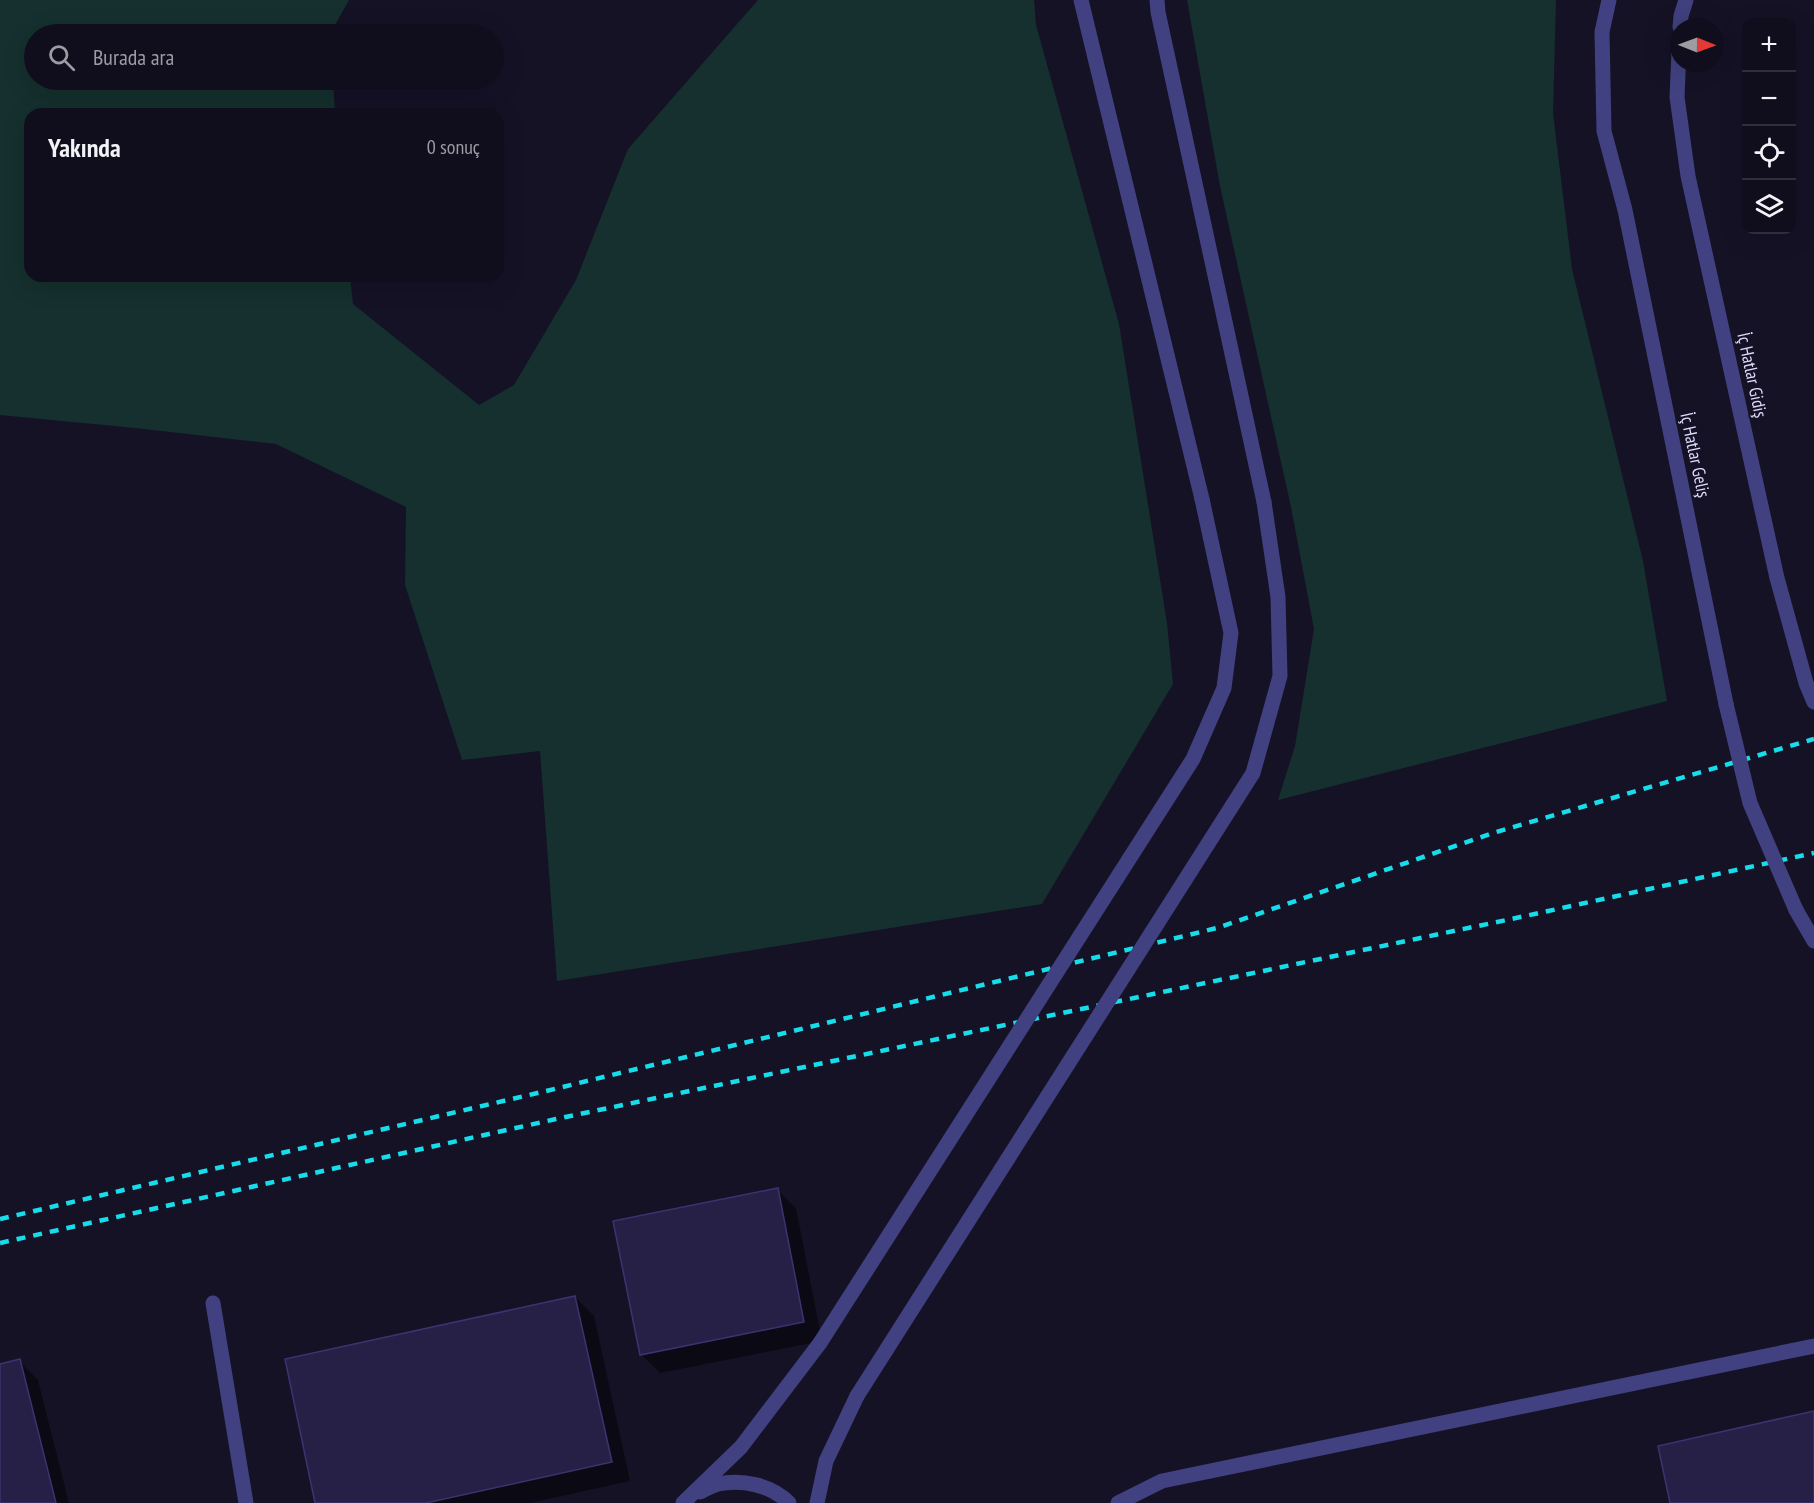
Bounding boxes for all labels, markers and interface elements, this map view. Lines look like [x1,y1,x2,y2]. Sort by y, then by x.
north arrow [1670,18,1724,72]
map controls [1742,18,1796,234]
button: + [1742,18,1796,72]
search box [24,24,504,90]
icon: search [45,41,78,74]
text: Burada ara [93,43,174,71]
button: − [1742,72,1796,126]
button: locate [1742,126,1796,180]
text: Yakında [48,131,121,164]
text: 0 sonuç [427,134,480,160]
button: layers [1742,180,1796,234]
street label: İç Hatlar Gidiş [1732,330,1773,420]
street label: İç Hatlar Geliş [1675,410,1716,500]

